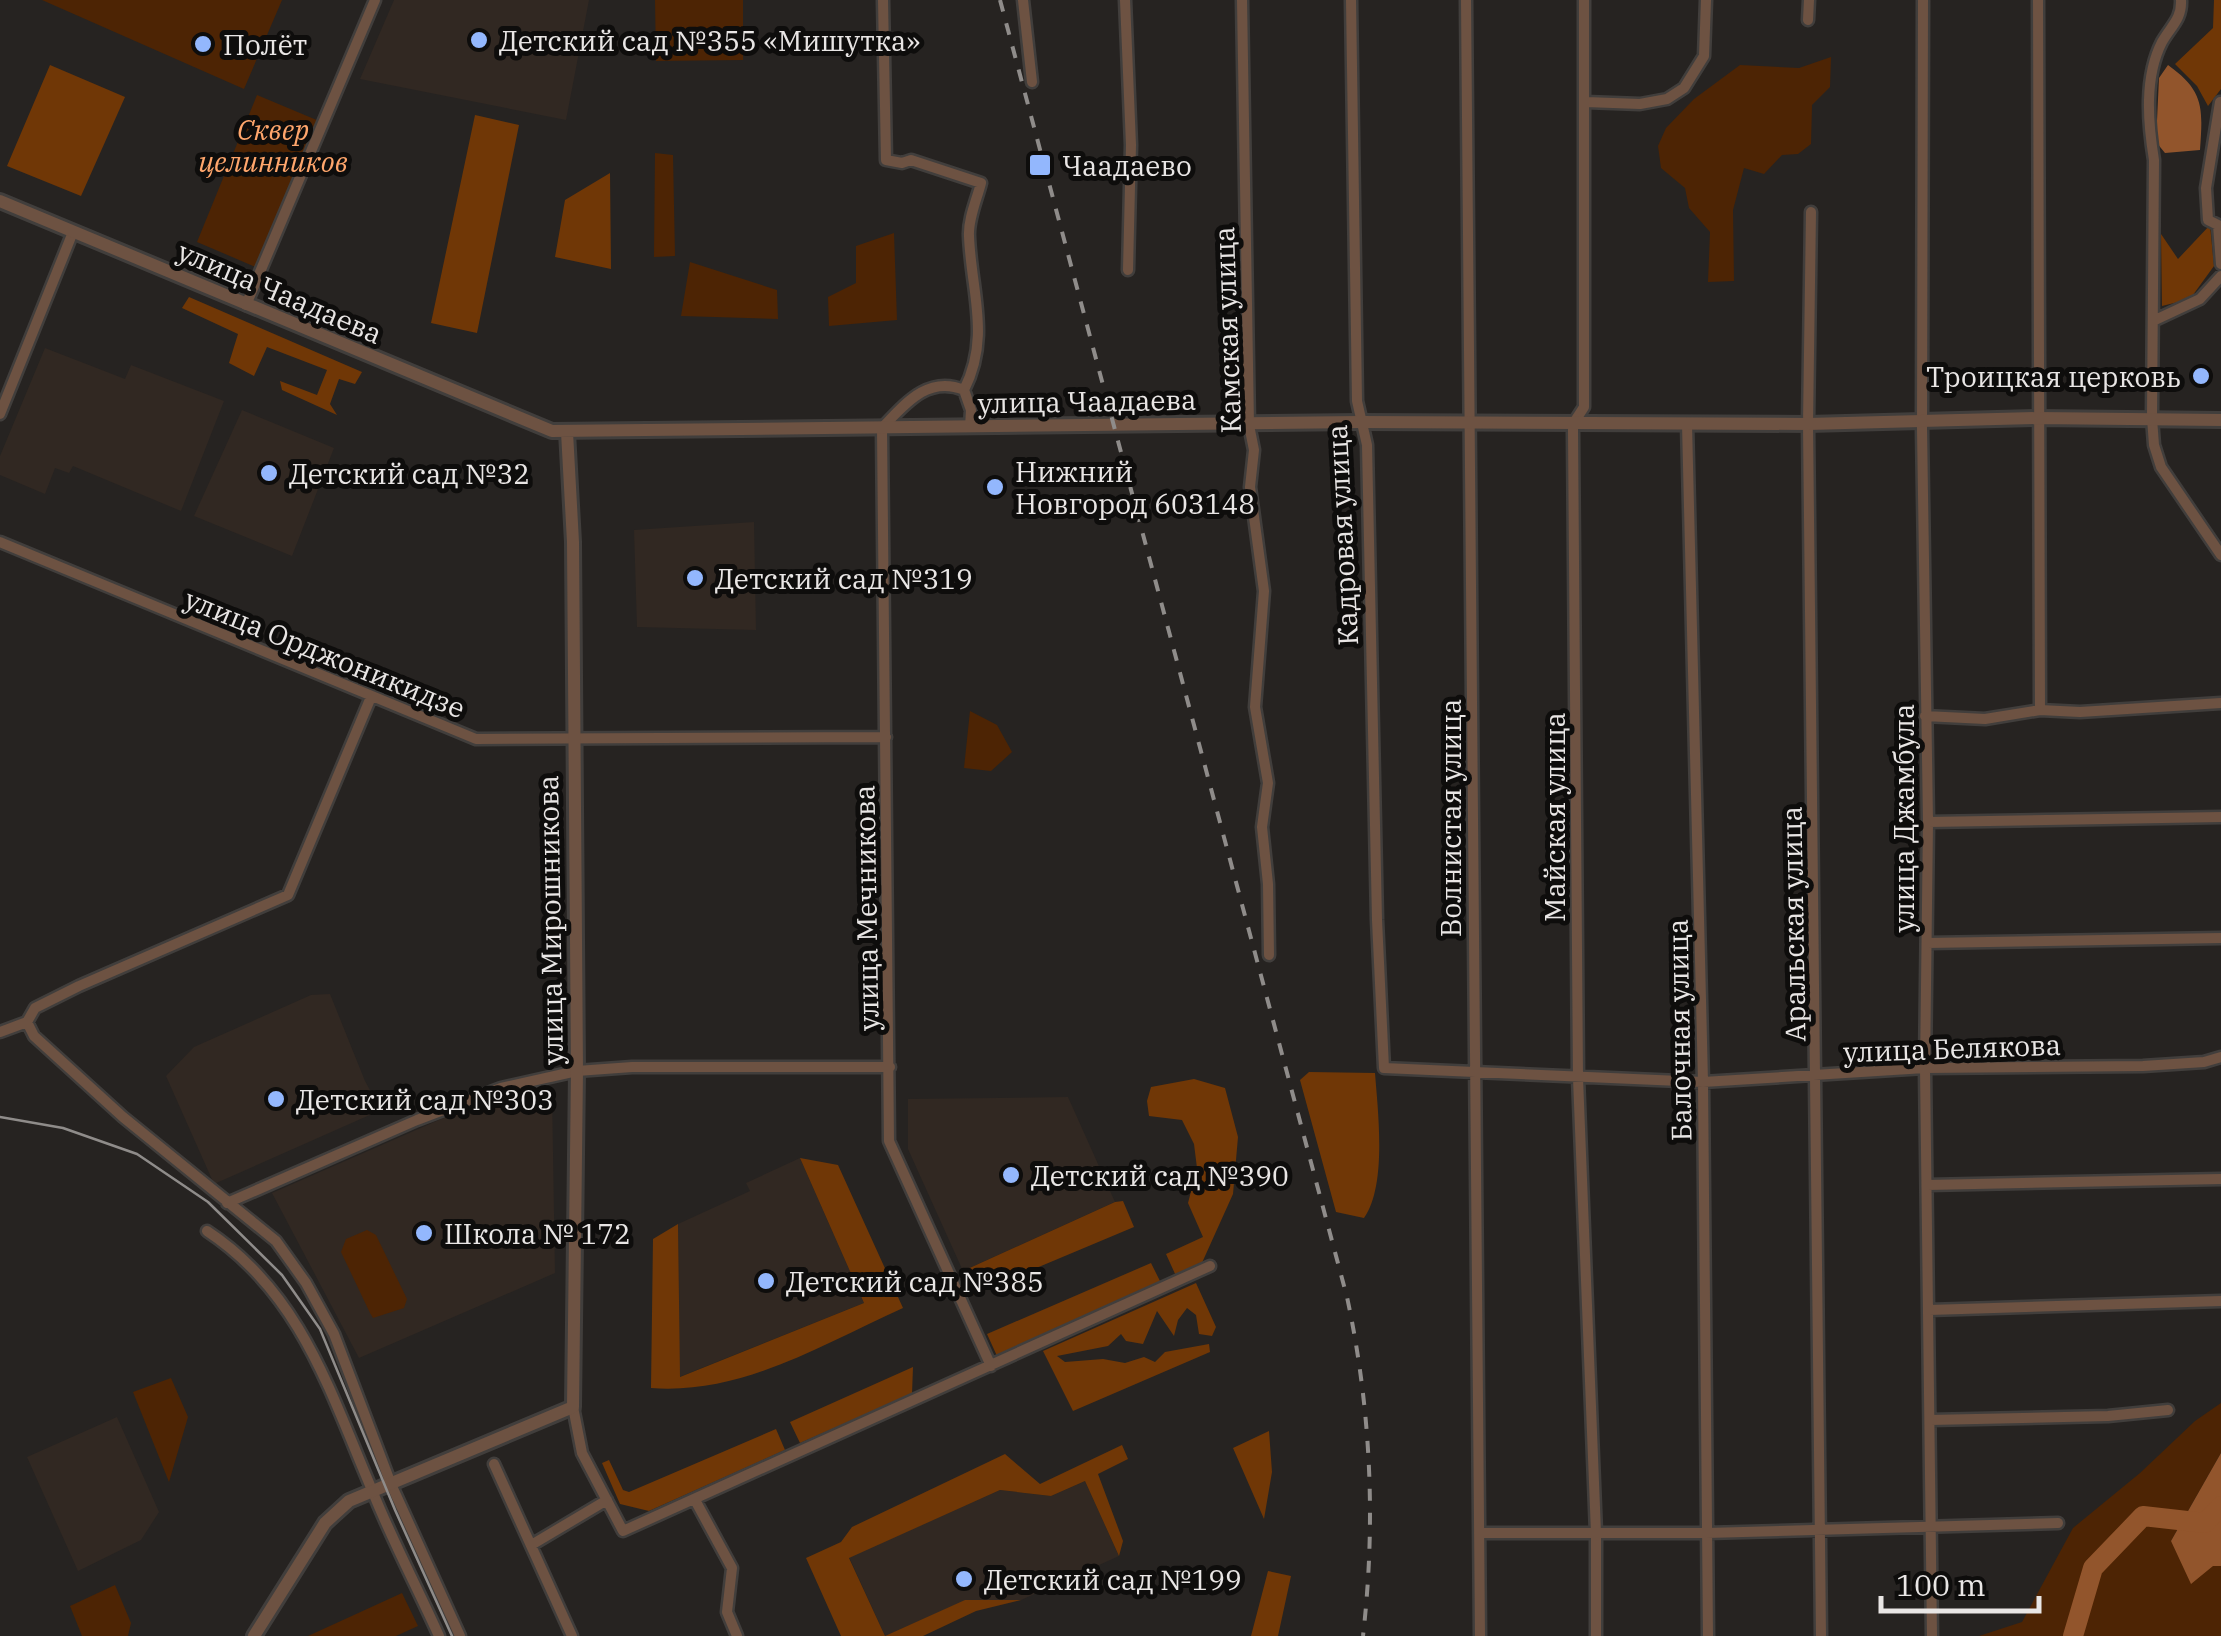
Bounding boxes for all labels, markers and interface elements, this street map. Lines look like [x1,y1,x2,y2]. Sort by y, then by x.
place label: Детский сад №355 «Мишутка» [499,22,920,59]
place label: Полёт [223,26,307,63]
marker: Детский сад №355 «Мишутка» [468,29,490,51]
marker: Полёт [192,33,214,55]
park label: Сквер целинников [198,111,348,180]
place label: Чаадаево [1062,147,1192,184]
marker: Чаадаево [1027,152,1053,178]
street label: Камская улица [1205,226,1249,434]
street label: улица Чаадаева [172,232,388,352]
place label: Троицкая церковь [1926,358,2181,395]
marker: Троицкая церковь [2190,365,2212,387]
street label: улица Чаадаева [977,381,1197,421]
street label: Кадровая улица [1318,423,1366,647]
place label: Нижний Новгород 603148 [1015,453,1255,522]
place label: Детский сад №32 [289,455,530,492]
marker: Детский сад №32 [258,462,280,484]
marker: Нижний Новгород 603148 [984,476,1006,498]
place label: Детский сад №319 [715,560,973,597]
marker: Детский сад №319 [684,567,706,589]
street label: улица Орджоникидзе [179,580,471,726]
street label: Волнистая улица [1432,699,1469,937]
street label: улица Джамбула [1885,704,1922,932]
street label: Майская улица [1536,712,1573,922]
street label: улица Мирошникова [529,775,571,1065]
street label: улица Мечникова [845,785,887,1031]
street label: Аральская улица [1772,806,1814,1042]
street label: Балочная улица [1659,919,1699,1141]
street label: улица Белякова [1842,1026,2062,1070]
place label: Детский сад №303 [296,1081,554,1118]
marker: Детский сад №303 [265,1088,287,1110]
place label: Детский сад №390 [1031,1157,1289,1194]
marker: Детский сад №390 [1000,1164,1022,1186]
place label: Школа № 172 [444,1215,631,1252]
marker: Школа № 172 [413,1222,435,1244]
place label: Детский сад №385 [786,1263,1044,1300]
marker: Детский сад №385 [755,1270,777,1292]
scale bar [1881,1551,2038,1613]
place label: Детский сад №199 [984,1561,1242,1598]
text: 100 m [1896,1565,1986,1604]
marker: Детский сад №199 [953,1568,975,1590]

